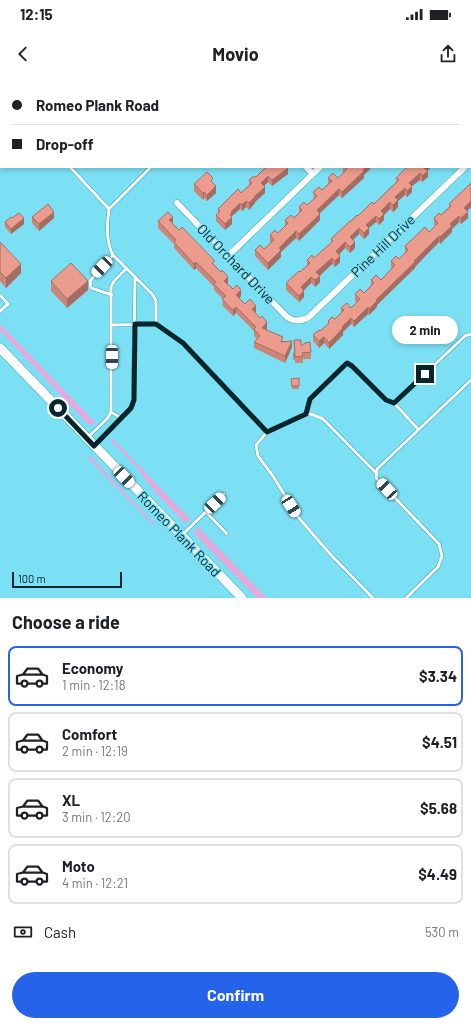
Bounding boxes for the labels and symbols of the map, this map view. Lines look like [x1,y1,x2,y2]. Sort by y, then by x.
street label: Pine Hill Drive [347,211,418,280]
street label: Old Orchard Drive [194,220,279,307]
car [89,254,115,280]
callout: 2 min [392,316,458,344]
car [106,345,118,369]
route end [416,365,434,383]
route start [49,399,67,417]
car [111,464,137,490]
car [374,476,400,502]
street label: Romeo Plank Road [134,487,225,580]
car [202,490,228,516]
car [279,493,303,519]
scale bar [12,570,122,589]

